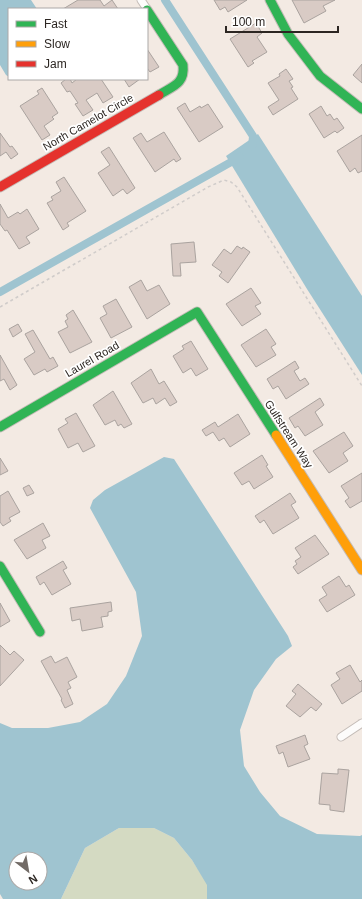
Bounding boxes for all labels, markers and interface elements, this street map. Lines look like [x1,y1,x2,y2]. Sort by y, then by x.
legend [8,8,148,80]
scale bar [226,8,338,34]
text: 100 m [232,15,265,29]
text: Fast [44,17,68,31]
text: Slow [44,37,70,51]
text: Jam [44,57,67,71]
street label: North Camelot Circle [41,91,135,153]
street label: Laurel Road [63,339,121,379]
street label: Gulfstream Way [263,398,316,471]
north arrow [8,851,48,891]
text: N [27,872,40,887]

